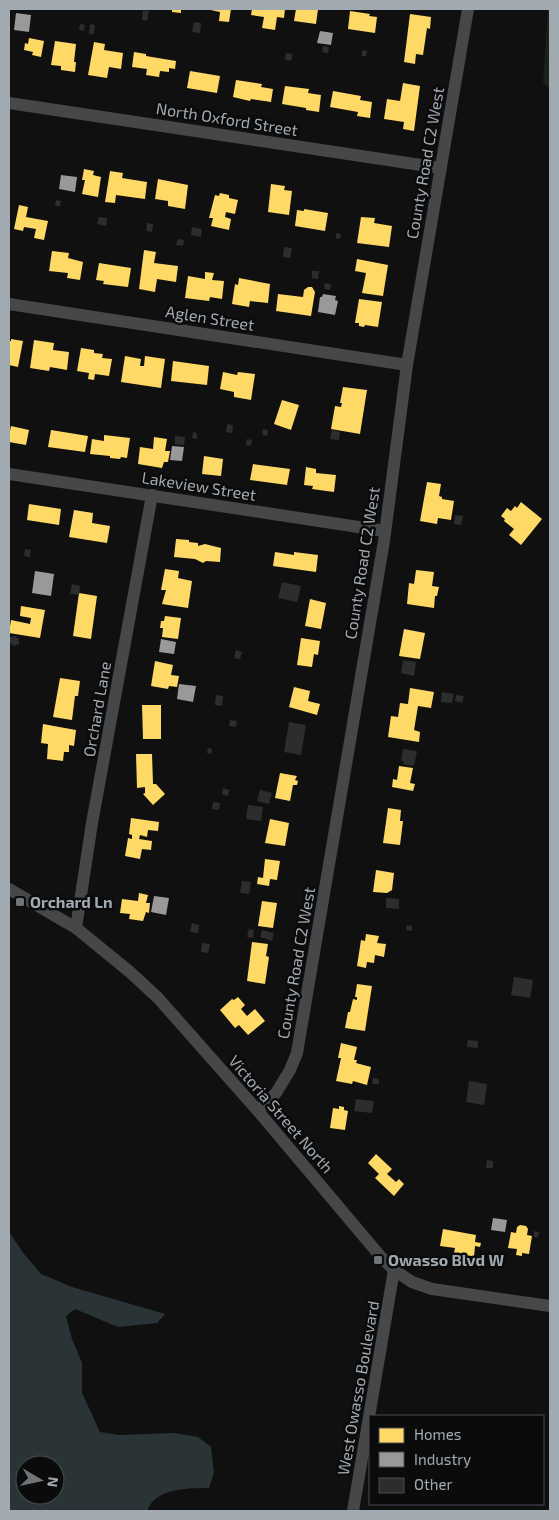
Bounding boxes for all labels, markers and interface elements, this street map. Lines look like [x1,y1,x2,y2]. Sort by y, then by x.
street label: County Road C2 West [402,85,447,240]
street label: North Oxford Street [155,98,299,139]
street label: Aglen Street [164,301,256,334]
street label: Lakeview Street [141,467,258,504]
street label: County Road C2 West [340,485,383,640]
street label: Orchard Lane [79,660,114,758]
street label: County Road C2 West [273,885,318,1040]
place label: Orchard Ln [30,892,113,911]
marker: Orchard Ln [14,896,26,908]
street label: Victoria Street North [225,1051,338,1176]
place label: Owasso Blvd W [388,1250,504,1269]
marker: Owasso Blvd W [372,1254,384,1266]
street label: West Owasso Boulevard [333,1299,382,1477]
legend [369,1415,544,1505]
text: Homes [414,1425,461,1443]
text: Industry [414,1450,471,1468]
north arrow [15,1455,65,1505]
text: Other [414,1475,453,1493]
text: N [44,1476,63,1488]

